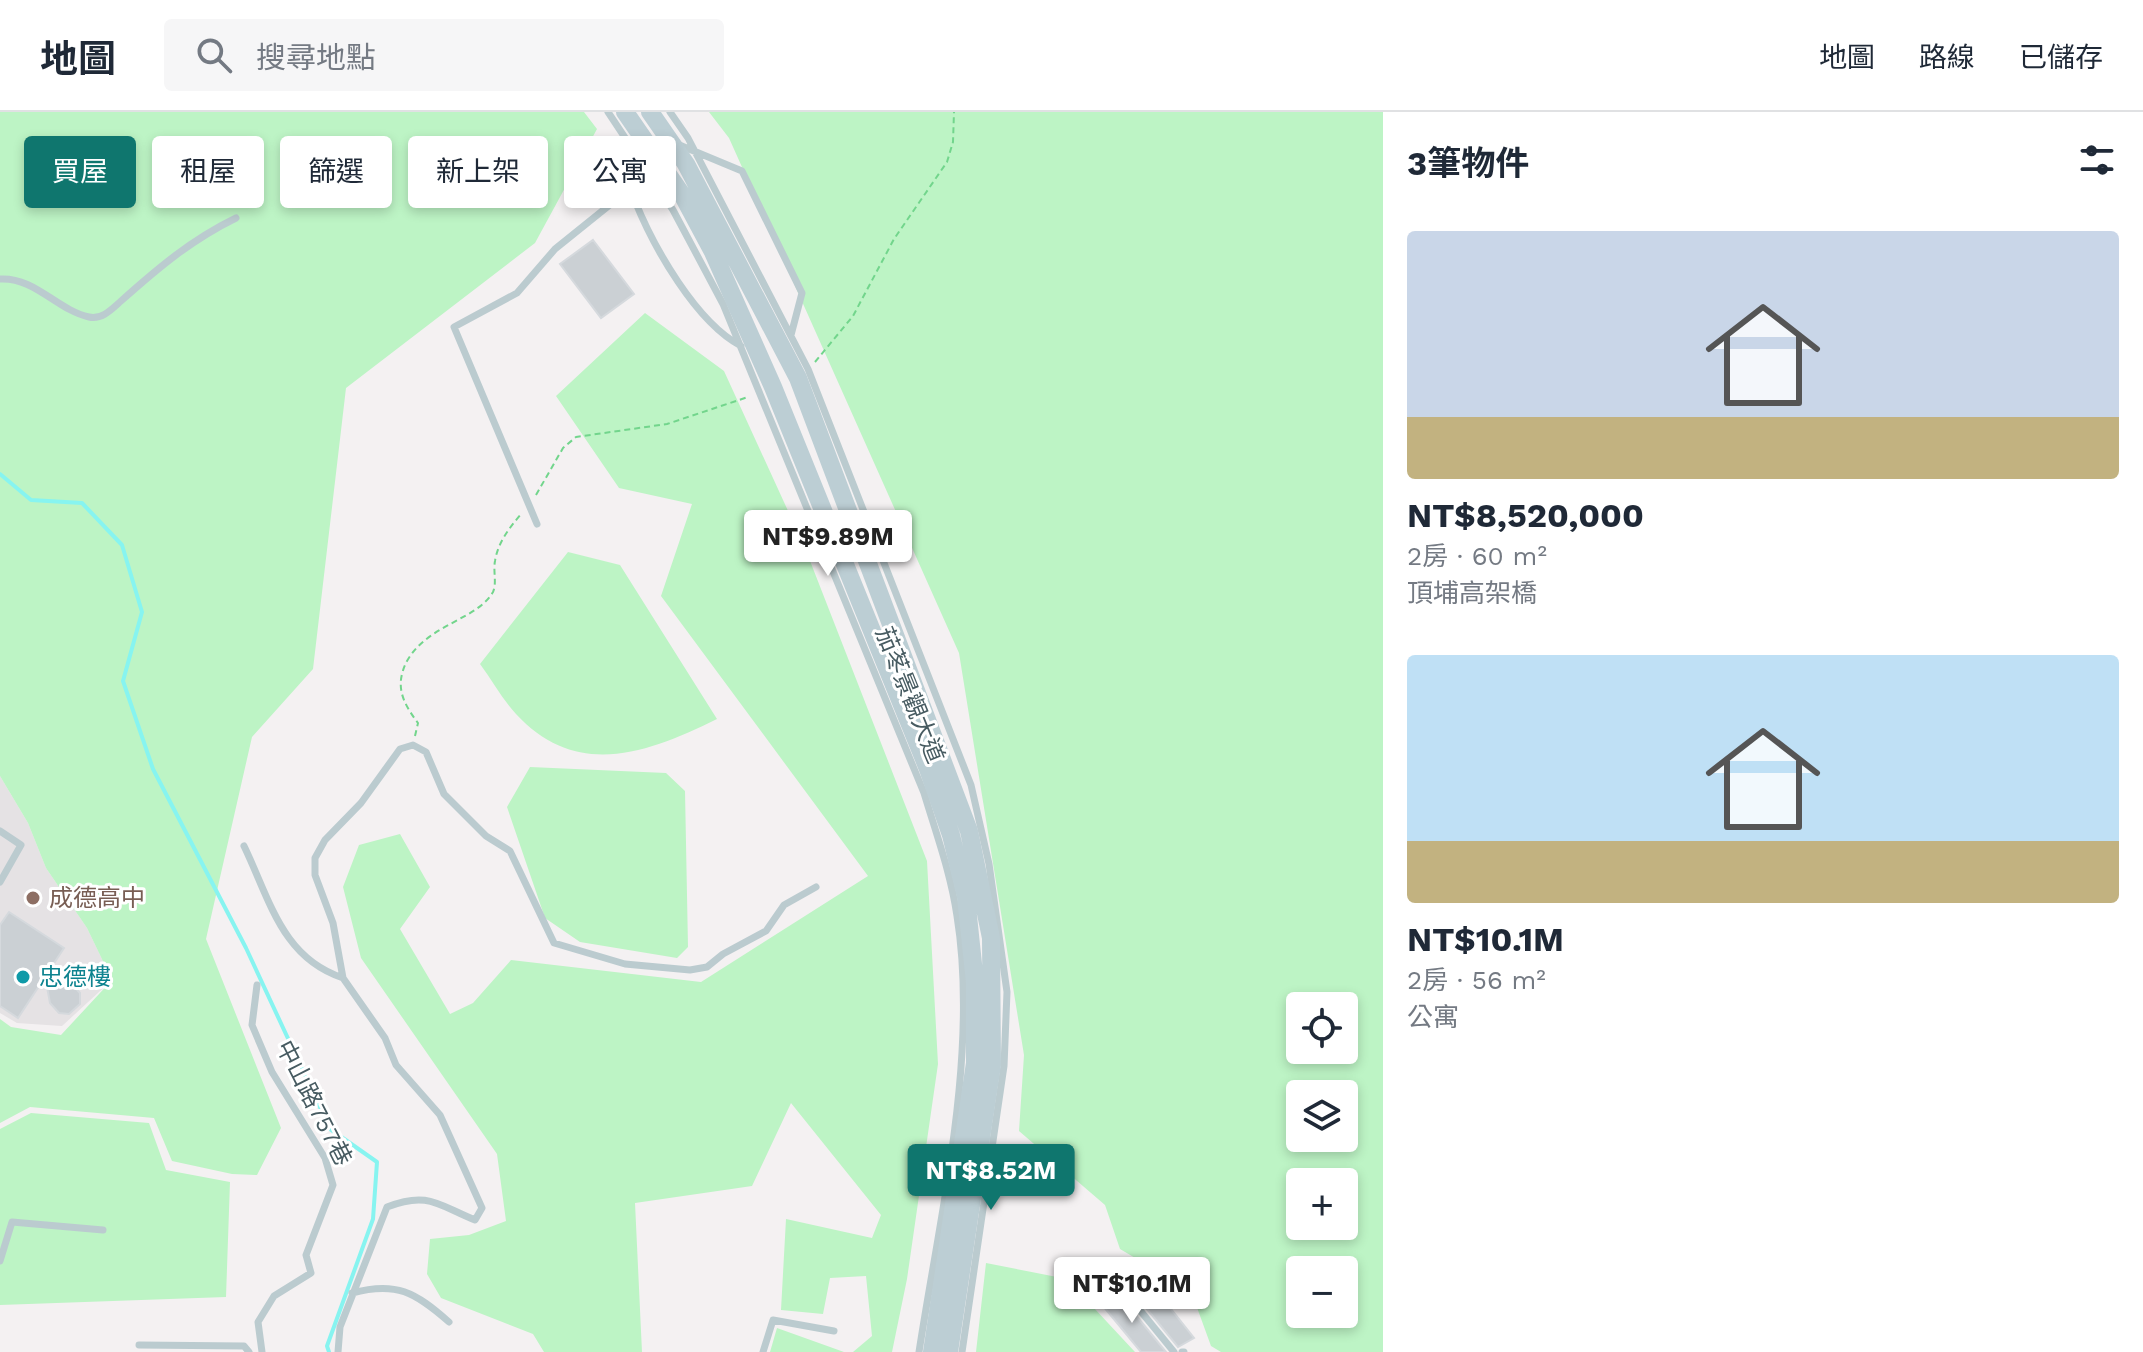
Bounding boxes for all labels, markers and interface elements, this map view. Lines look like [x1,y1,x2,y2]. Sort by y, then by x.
search box [164,19,724,91]
icon: search [192,33,236,77]
text: 地圖 [40,37,116,81]
text: 搜尋地點 [256,40,376,75]
text: 地圖 [1819,41,1875,74]
text: 路線 [1919,41,1975,74]
text: 已儲存 [2019,41,2103,74]
chip: 買屋 [24,136,136,208]
chip: 租屋 [152,136,264,208]
chip: 篩選 [280,136,392,208]
chip: 新上架 [408,136,548,208]
chip: 公寓 [564,136,676,208]
icon: filters [2075,138,2119,182]
text: 3筆物件 [1407,143,1529,183]
icon: home [1691,283,1835,427]
text: NT$8,520,000 [1407,495,1644,535]
pin: NT$9.89M [745,510,911,578]
text: NT$9.89M [762,521,894,551]
text: 2房 · 60 m² [1407,541,1547,571]
text: 頂埔高架橋 [1407,578,1537,608]
street label: 茄苳景觀大道 [870,623,950,767]
icon: home [1691,707,1835,851]
place label: 成德高中 [49,884,145,912]
marker: 成德高中 [24,889,42,907]
text: NT$10.1M [1407,919,1564,959]
place label: 忠德樓 [39,963,111,991]
text: 2房 · 56 m² [1407,965,1546,995]
marker: 忠德樓 [14,968,32,986]
map controls [1286,992,1358,1328]
button: locate [1286,992,1358,1064]
text: 公寓 [1407,1002,1459,1032]
street label: 中山路757巷 [270,1036,358,1170]
button: layers [1286,1080,1358,1152]
pin: NT$8.52M [908,1144,1074,1212]
text: NT$8.52M [926,1155,1056,1185]
button: + [1286,1168,1358,1240]
button: − [1286,1256,1358,1328]
pin: NT$10.1M [1049,1257,1215,1325]
text: NT$10.1M [1072,1268,1192,1298]

